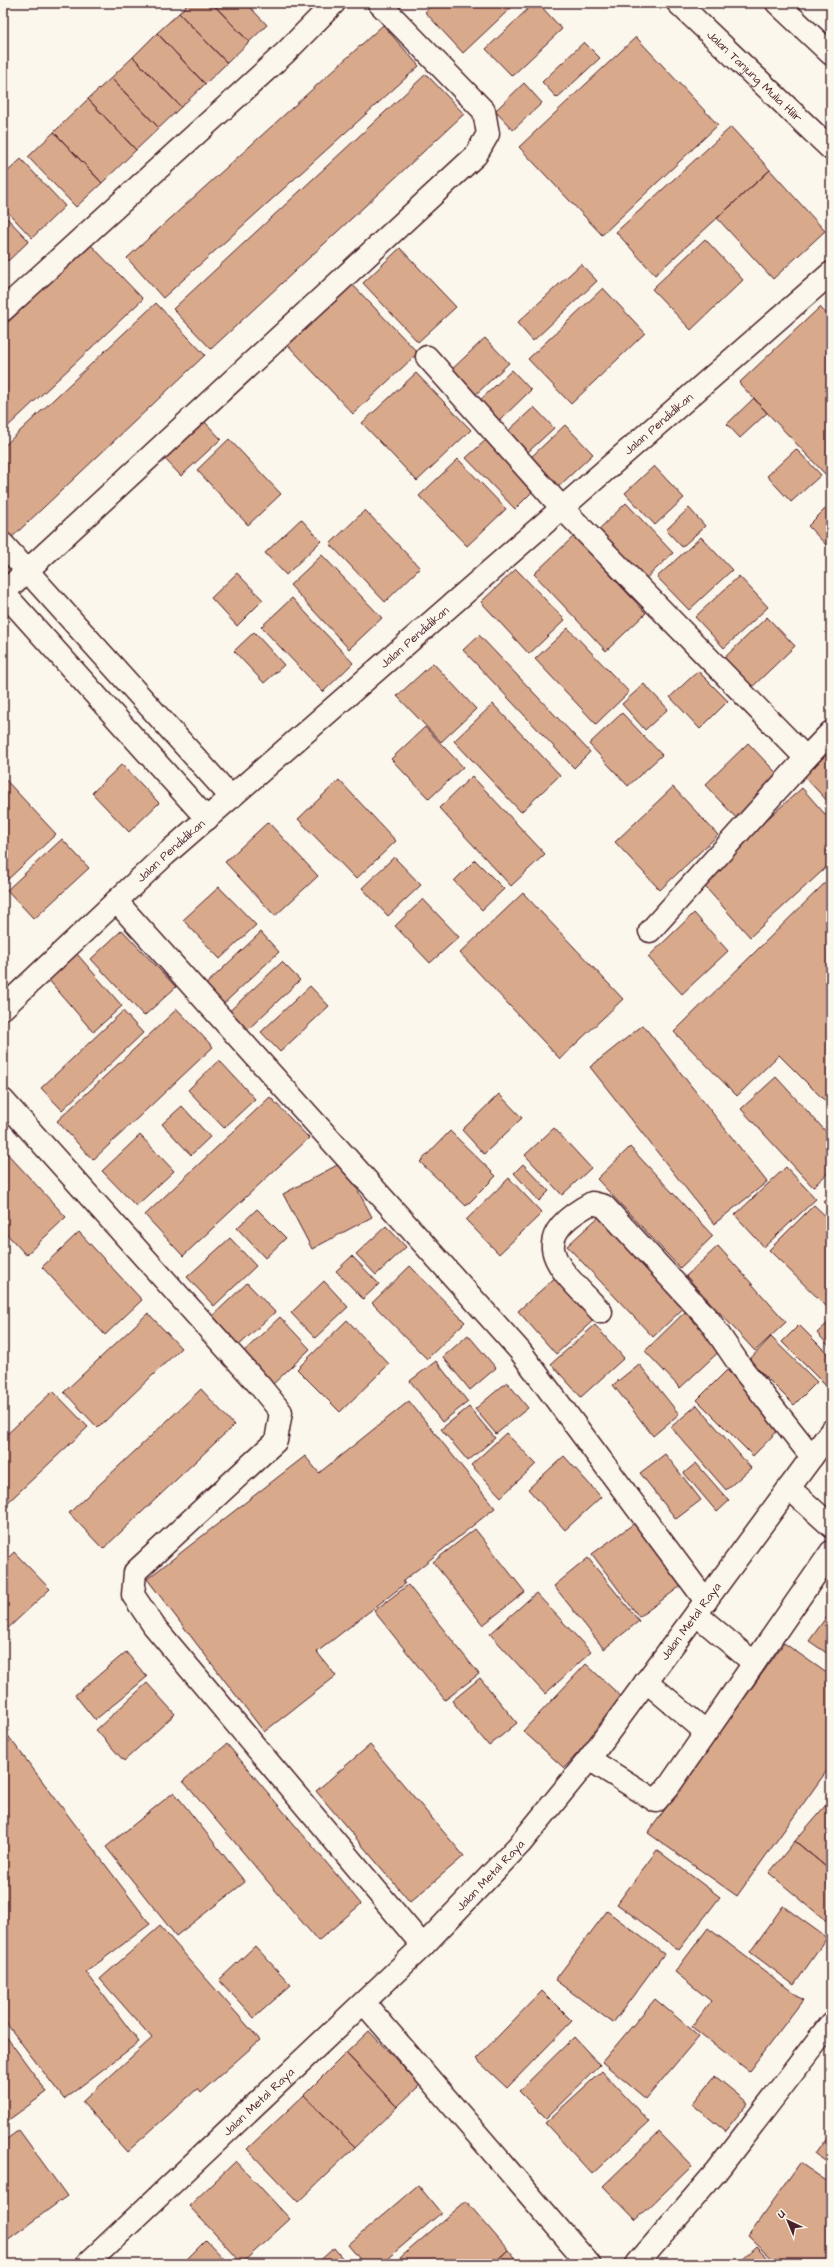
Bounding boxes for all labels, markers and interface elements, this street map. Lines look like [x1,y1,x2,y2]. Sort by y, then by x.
street label: Jalan Tanjung Mulia Hilir [703,27,806,127]
street label: Jalan Pendidikan [620,389,697,459]
street label: Jalan Pendidikan [376,602,453,672]
street label: Jalan Pendidikan [133,816,209,886]
street label: Jalan Metal Raya [657,1579,725,1664]
street label: Jalan Metal Raya [452,1836,529,1915]
street label: Jalan Metal Raya [219,2064,298,2140]
north arrow [768,2201,808,2241]
text: U [773,2207,789,2222]

